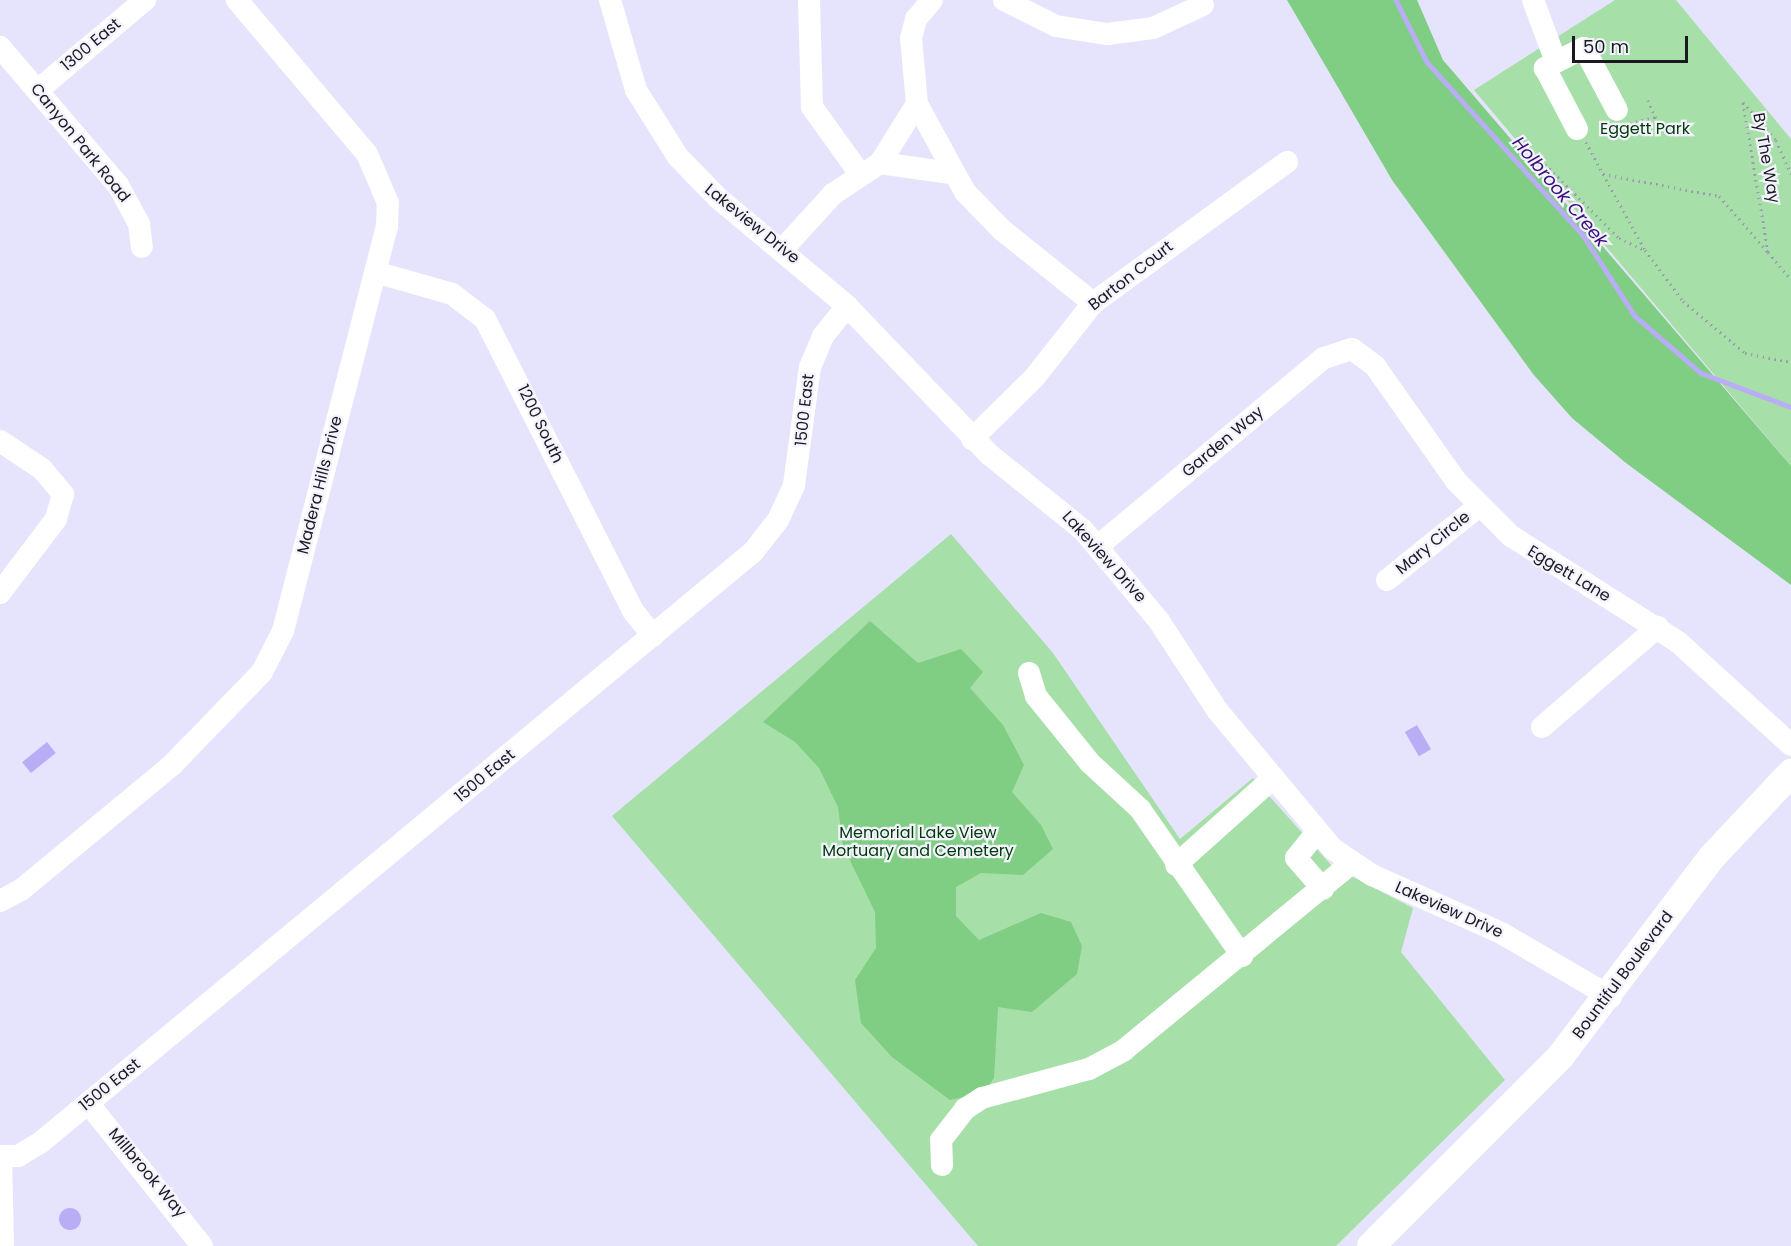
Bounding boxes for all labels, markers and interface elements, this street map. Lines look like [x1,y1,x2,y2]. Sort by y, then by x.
street label: 1300 East [57,14,125,76]
scale bar [1575,24,1690,62]
text: 50 m [1583,34,1629,59]
street label: Canyon Park Road [26,80,134,206]
street label: By The Way [1749,111,1783,205]
park label: Eggett Park [1600,119,1690,139]
water label: Holbrook Creek [1508,133,1612,251]
street label: Lakeview Drive [701,180,803,268]
street label: Barton Court [1085,237,1177,315]
street label: 1500 East [792,373,818,447]
street label: 1200 South [513,382,567,466]
street label: Garden Way [1179,403,1267,481]
street label: Madera Hills Drive [294,414,346,556]
street label: Lakeview Drive [1058,507,1150,607]
street label: Mary Circle [1392,507,1474,579]
street label: Eggett Lane [1524,542,1614,606]
street label: 1500 East [451,745,519,807]
park label: Memorial Lake View Mortuary and Cemetery [822,823,1014,861]
street label: Lakeview Drive [1392,878,1506,942]
street label: Bountiful Boulevard [1569,907,1677,1043]
street label: 1500 East [76,1055,144,1115]
street label: Millbrook Way [104,1124,190,1222]

